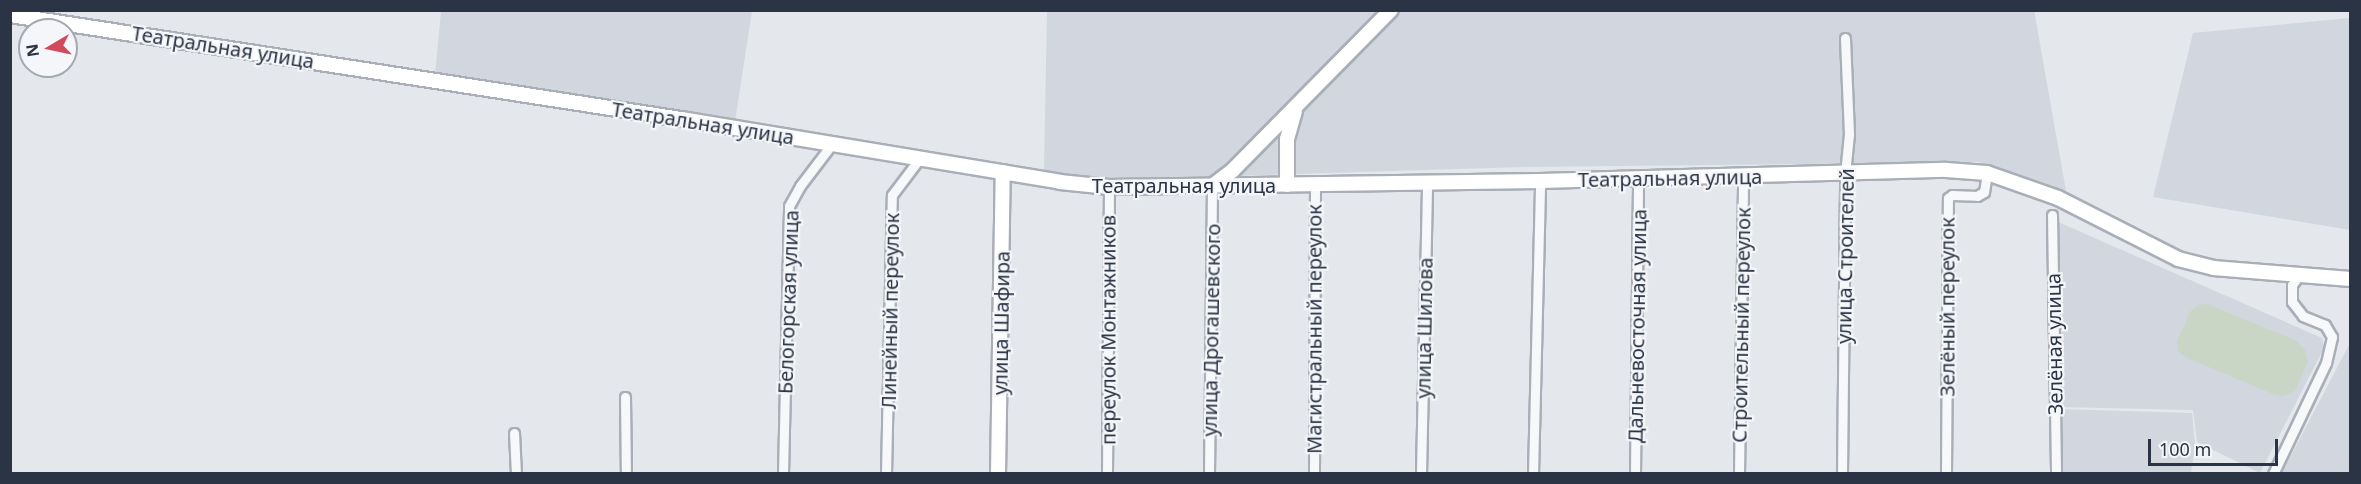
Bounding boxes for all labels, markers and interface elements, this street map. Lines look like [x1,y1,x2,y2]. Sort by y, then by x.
north arrow [18,18,78,78]
street label: Театральная улица [130,21,316,73]
text: N [20,42,44,59]
street label: Театральная улица [610,97,796,149]
street label: Театральная улица [1578,164,1762,192]
street label: улица Строителей [1831,168,1859,344]
street label: Театральная улица [1092,173,1276,197]
street label: Магистральный переулок [1302,204,1326,454]
street label: Строительный переулок [1727,207,1755,443]
street label: Дальневосточная улица [1623,209,1651,443]
street label: Белогорская улица [773,210,803,394]
street label: Линейный переулок [876,213,904,409]
street label: переулок Монтажников [1096,215,1120,445]
street label: Зелёный переулок [1935,217,1959,397]
street label: улица Дрогашевского [1197,223,1225,437]
street label: улица Шафира [988,251,1014,395]
street label: улица Шилова [1411,257,1437,399]
street label: Зелёная улица [2041,273,2067,415]
scale bar [2151,427,2282,465]
text: 100 m [2159,437,2211,461]

